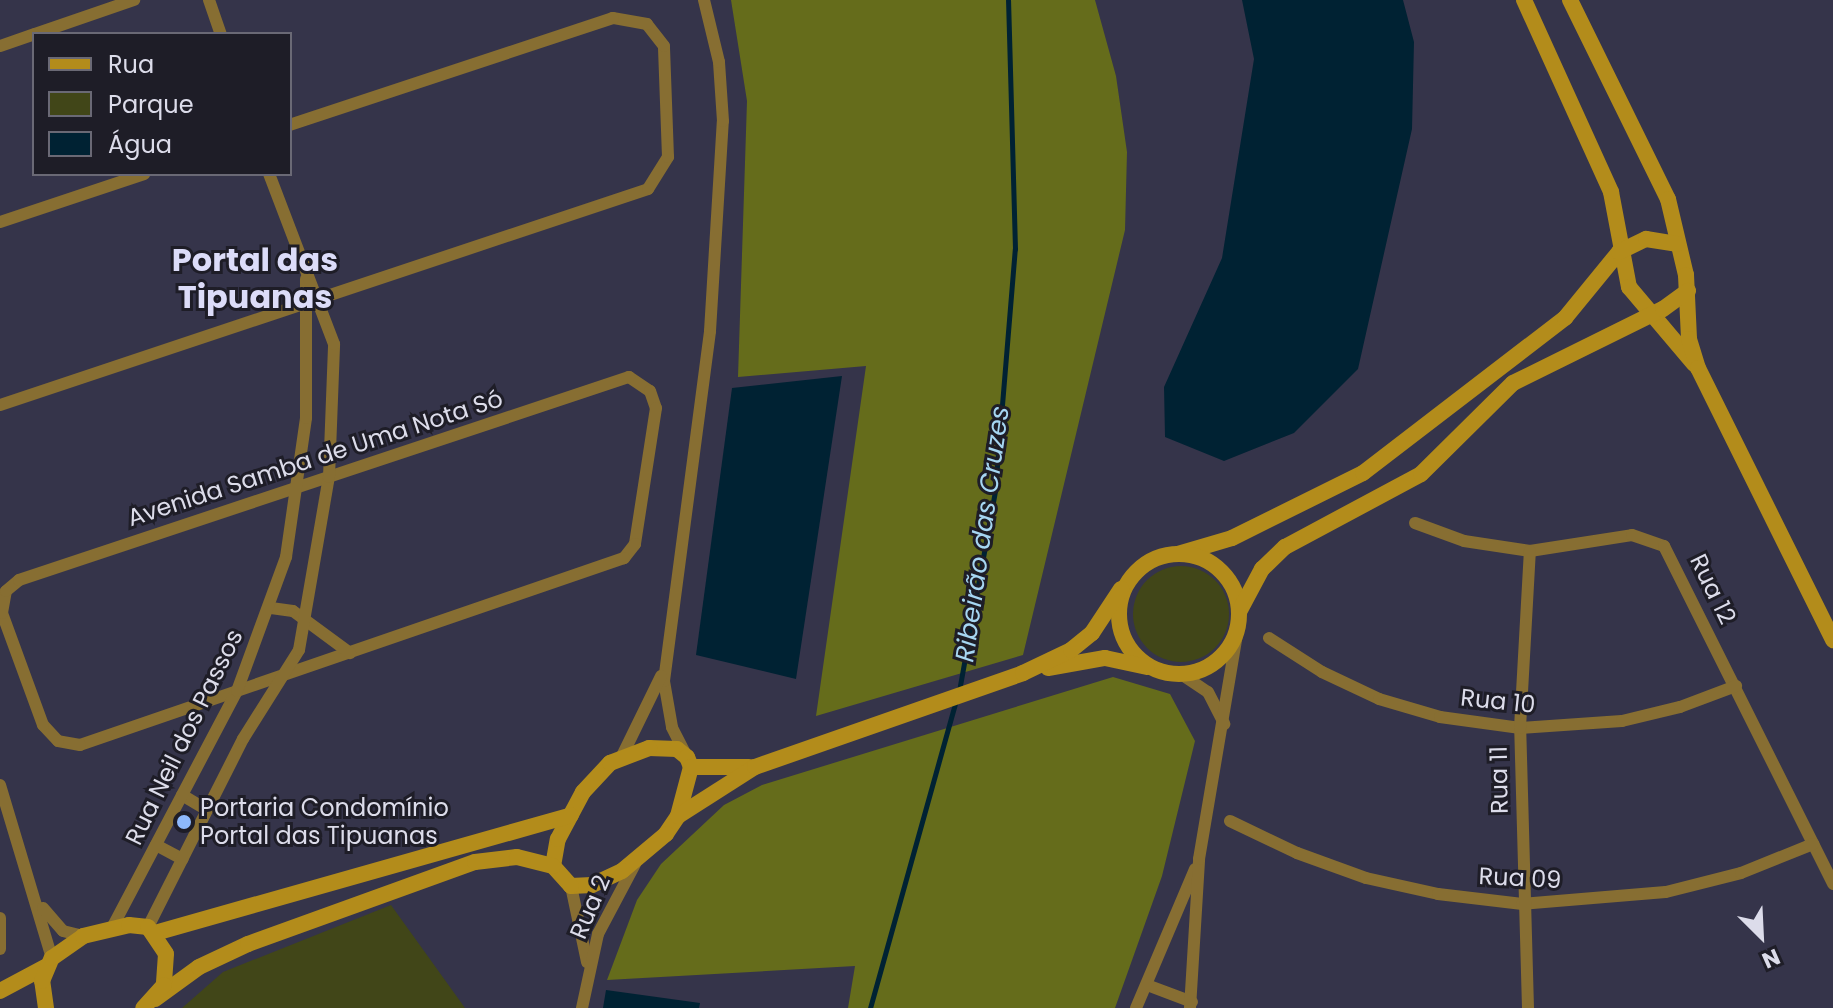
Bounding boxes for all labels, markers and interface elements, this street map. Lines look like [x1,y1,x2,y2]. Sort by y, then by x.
legend [32,32,292,176]
text: Rua [108,48,154,81]
text: Parque [108,88,194,121]
text: Água [108,128,172,161]
district label: Portal das Tipuanas [172,242,338,317]
street label: Avenida Samba de Uma Nota Só [124,384,506,532]
water label: Ribeirão das Cruzes [950,404,1016,664]
street label: Rua 12 [1684,549,1742,629]
street label: Rua Neil dos Passos [119,625,249,849]
street label: Rua 10 [1459,683,1537,719]
street label: Rua 11 [1484,746,1514,814]
place label: Portaria Condomínio Portal das Tipuanas [200,794,449,850]
marker: Portaria Condomínio Portal das Tipuanas [175,813,193,831]
street label: Rua 09 [1478,861,1562,895]
street label: Rua 2 [564,871,616,943]
north arrow [1721,896,1801,976]
text: N [1757,941,1785,976]

